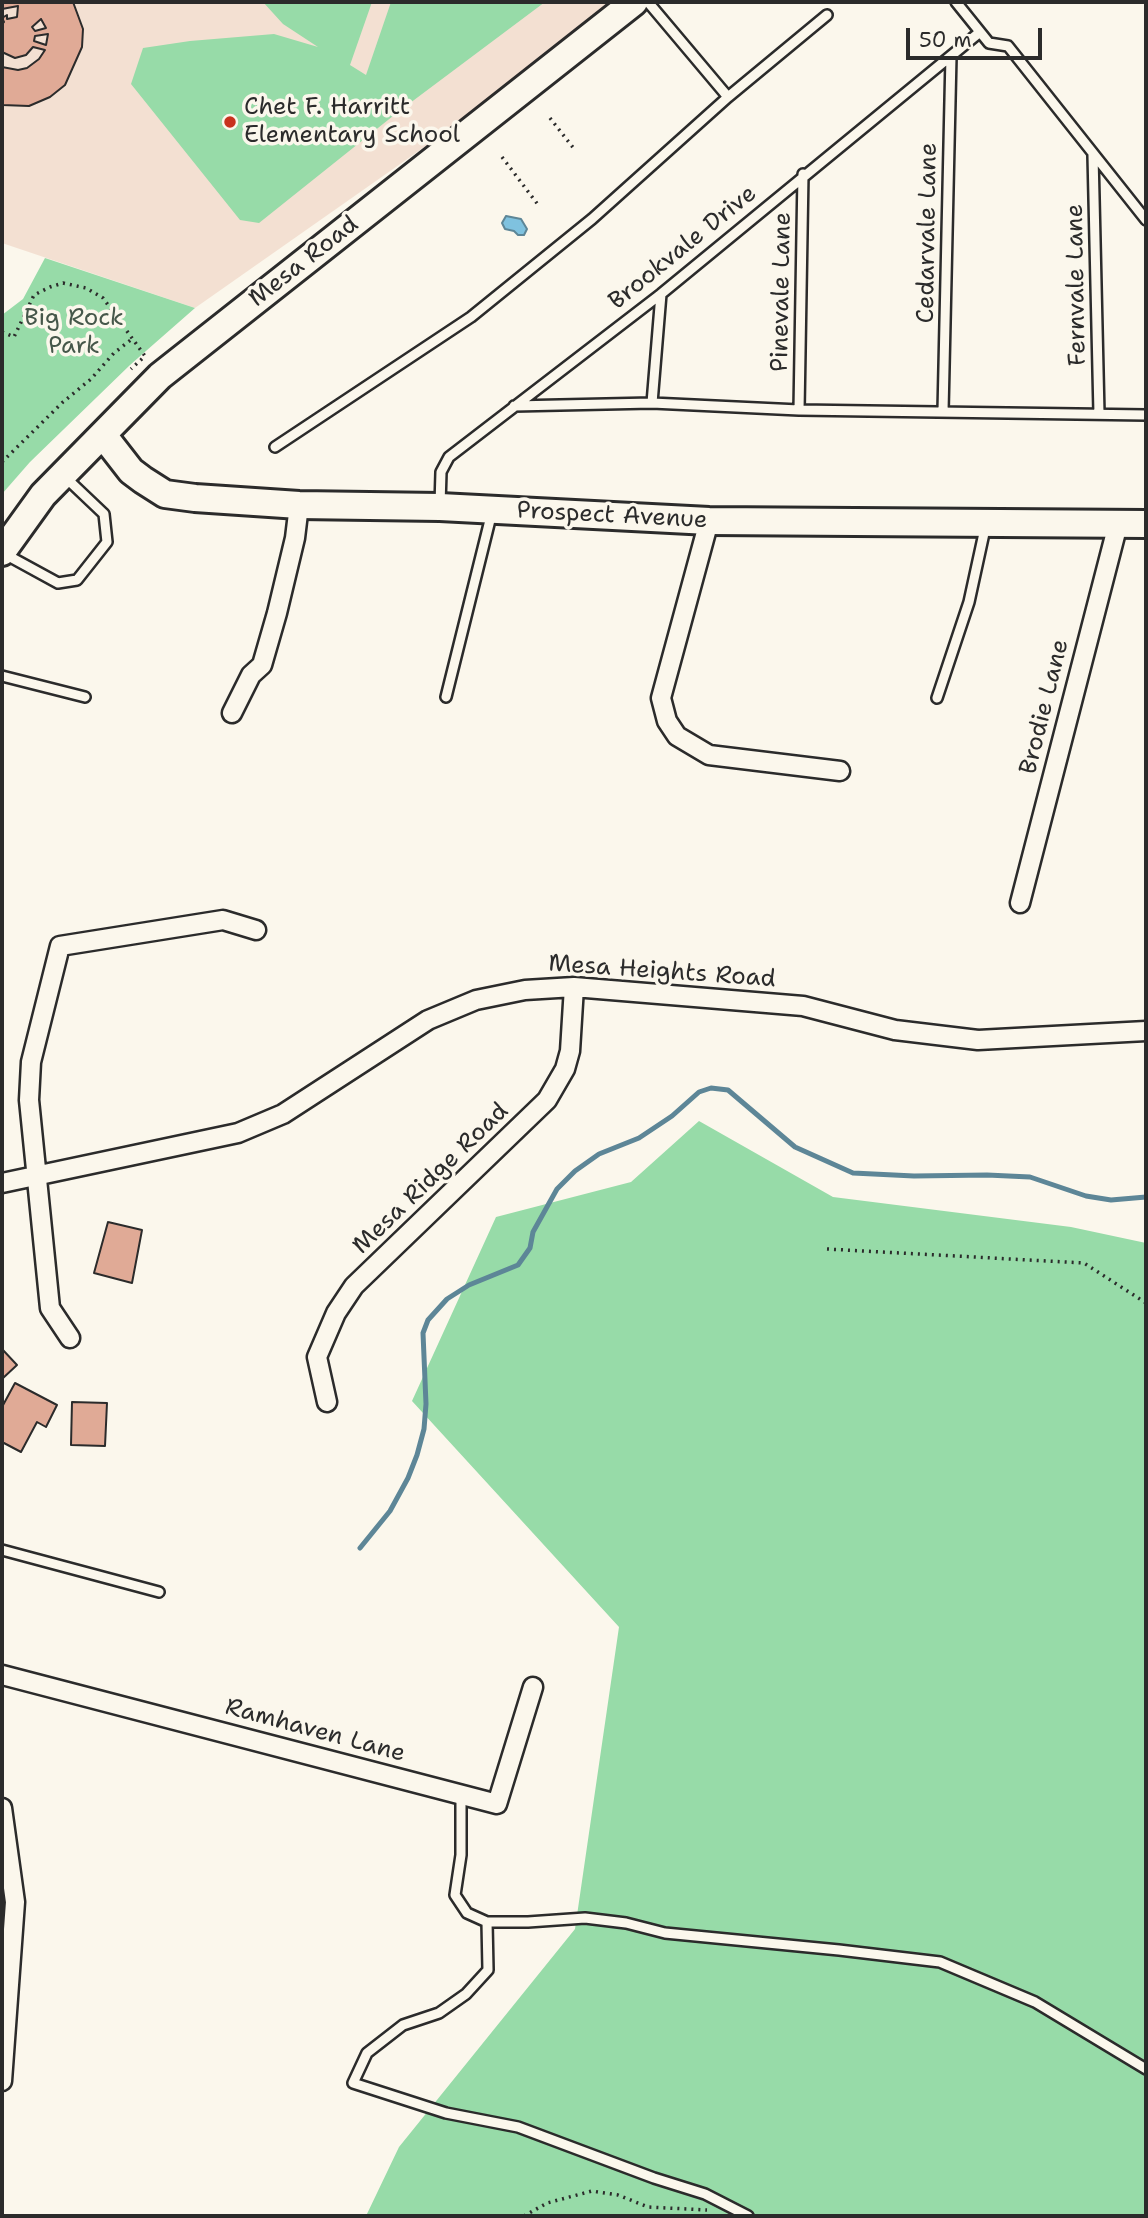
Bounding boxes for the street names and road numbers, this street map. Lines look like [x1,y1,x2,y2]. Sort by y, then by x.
street label: Cedarvale Lane [912,142,944,324]
street label: Brookvale Drive [603,180,763,316]
street label: Fernvale Lane [1061,204,1093,366]
street label: Mesa Road [244,210,364,314]
street label: Pinevale Lane [766,212,798,372]
street label: Prospect Avenue [516,497,708,535]
street label: Brodie Lane [1014,637,1076,777]
street label: Mesa Heights Road [547,950,777,994]
street label: Mesa Ridge Road [347,1097,515,1261]
street label: Ramhaven Lane [222,1693,408,1769]

